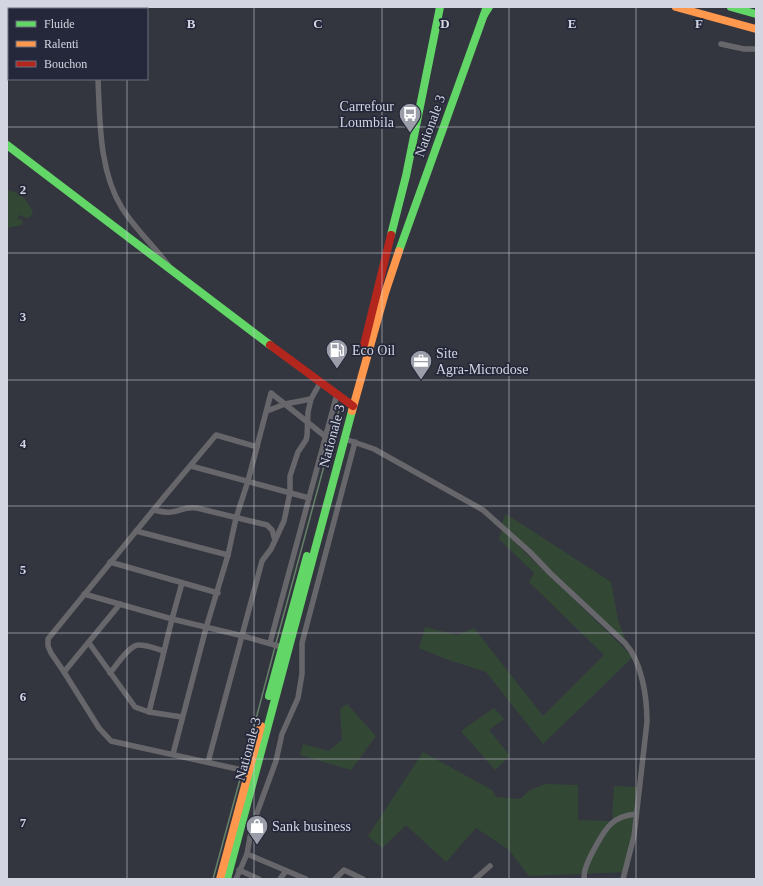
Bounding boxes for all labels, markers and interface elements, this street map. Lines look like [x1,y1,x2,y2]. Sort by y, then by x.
legend [8,8,148,80]
text: B [187,16,196,31]
text: C [313,16,323,31]
text: D [440,16,450,31]
text: E [568,16,576,31]
text: F [695,16,703,31]
text: Fluide [44,17,75,31]
text: Ralenti [44,37,79,51]
text: Bouchon [44,57,87,71]
street label: Nationale 3 [412,93,448,159]
place label: Carrefour Loumbila [340,99,395,130]
bus stop icon: Carrefour Loumbila [397,101,423,134]
text: 2 [20,182,26,197]
text: 3 [20,309,27,324]
fuel station icon: Eco Oil [324,337,350,370]
place label: Eco Oil [352,343,395,358]
place label: Site Agra-Microdose [436,346,529,377]
office icon: Site Agra-Microdose [408,348,434,381]
street label: Nationale 3 [316,403,348,469]
text: 4 [20,436,27,451]
text: 5 [20,562,27,577]
text: 6 [20,689,27,704]
street label: Nationale 3 [232,716,264,782]
shop icon: Sank business [244,813,270,846]
text: 7 [20,815,27,830]
place label: Sank business [272,819,351,834]

